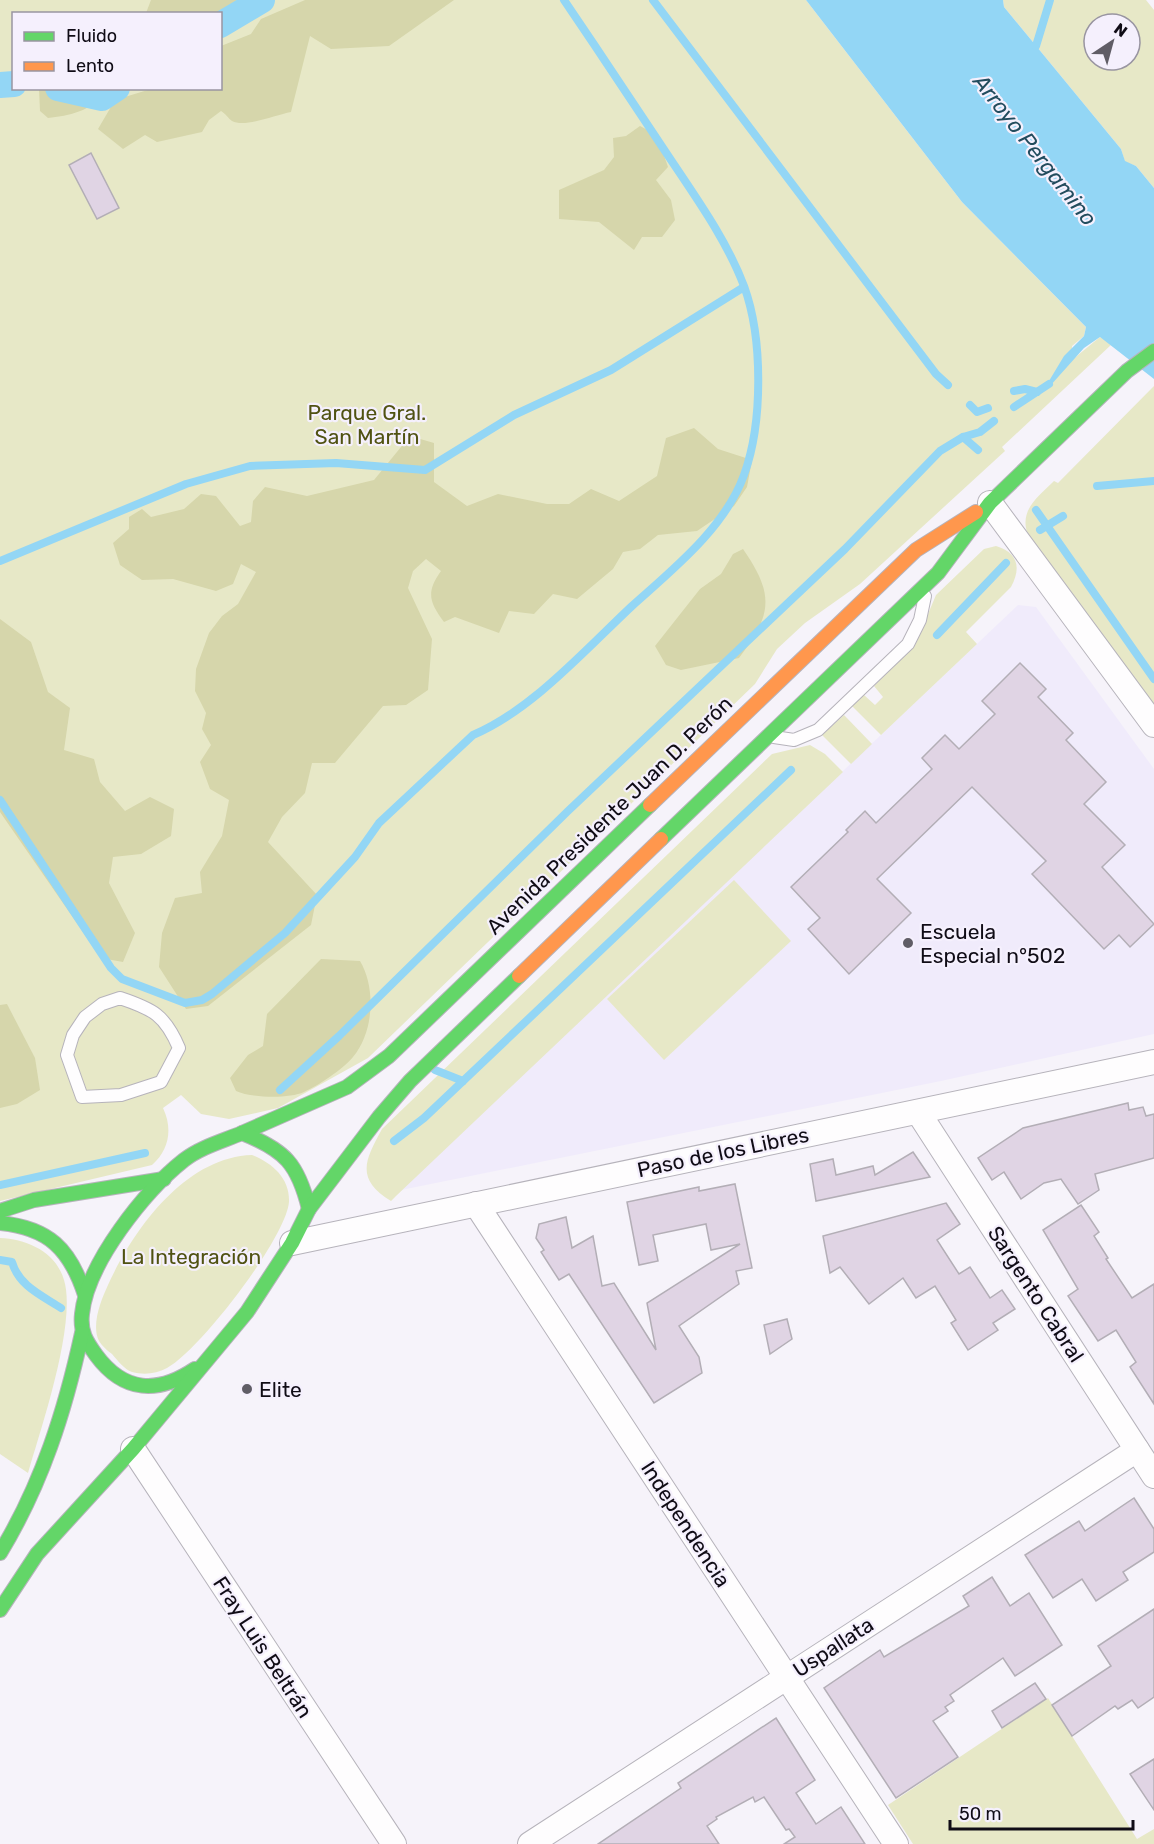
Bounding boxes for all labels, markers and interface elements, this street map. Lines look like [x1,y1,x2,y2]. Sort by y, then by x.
legend [12,12,222,90]
north arrow [1082,12,1142,72]
text: N [1110,19,1131,41]
text: Fluido [66,25,117,47]
text: Lento [66,55,114,77]
water label: Arroyo Pergamino [967,68,1103,231]
park label: Parque Gral. San Martín [308,400,426,449]
street label: Avenida Presidente Juan D. Perón [481,691,737,939]
place label: Escuela Especial n°502 [920,919,1065,968]
marker: Escuela Especial n°502 [901,936,915,950]
street label: Paso de los Libres [635,1122,811,1182]
street label: Sargento Cabral [983,1221,1089,1367]
park label: La Integración [121,1244,261,1269]
place label: Elite [259,1377,302,1402]
marker: Elite [240,1382,254,1396]
street label: Independencia [636,1456,736,1592]
street label: Fray Luis Beltrán [208,1572,318,1722]
street label: Uspallata [788,1612,878,1682]
scale bar [950,1793,1133,1831]
text: 50 m [959,1803,1002,1825]

